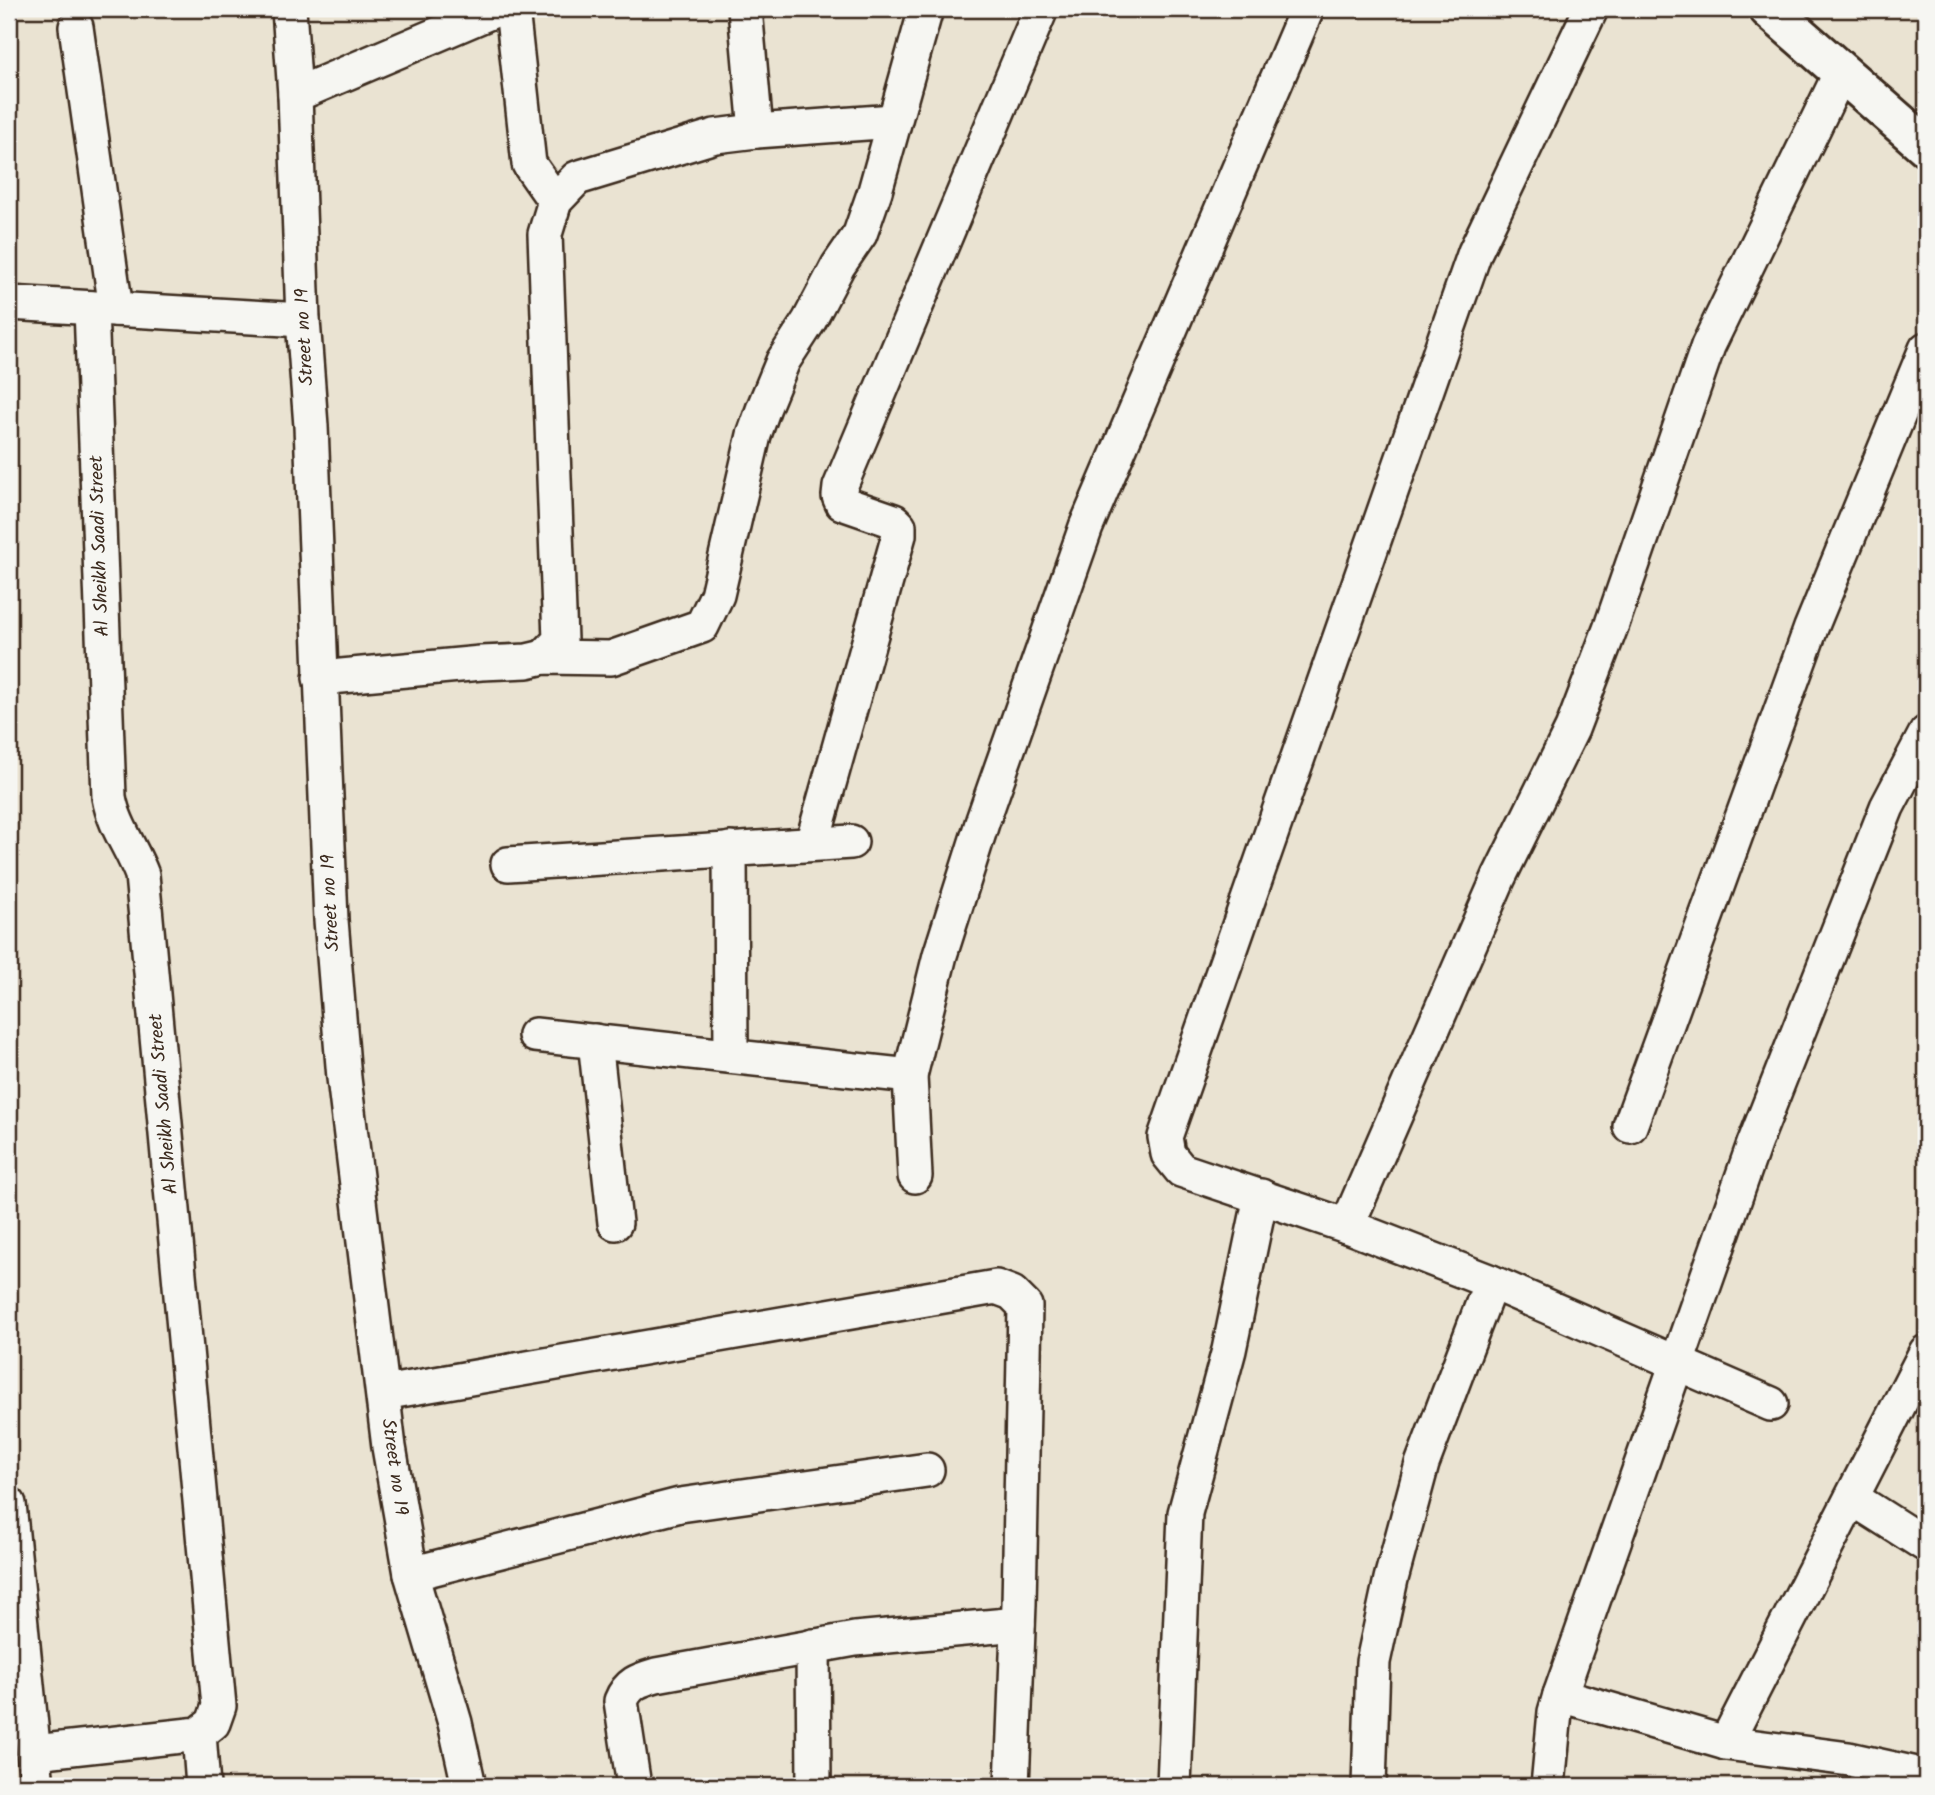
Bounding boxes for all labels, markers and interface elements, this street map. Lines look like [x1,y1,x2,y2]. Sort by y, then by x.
street label: Street no 19 [287,288,323,386]
street label: Al Sheikh Saadi Street [82,454,118,637]
street label: Street no 19 [313,854,349,952]
street label: Al Sheikh Saadi Street [141,1012,187,1196]
street label: Street no 19 [372,1417,416,1517]

